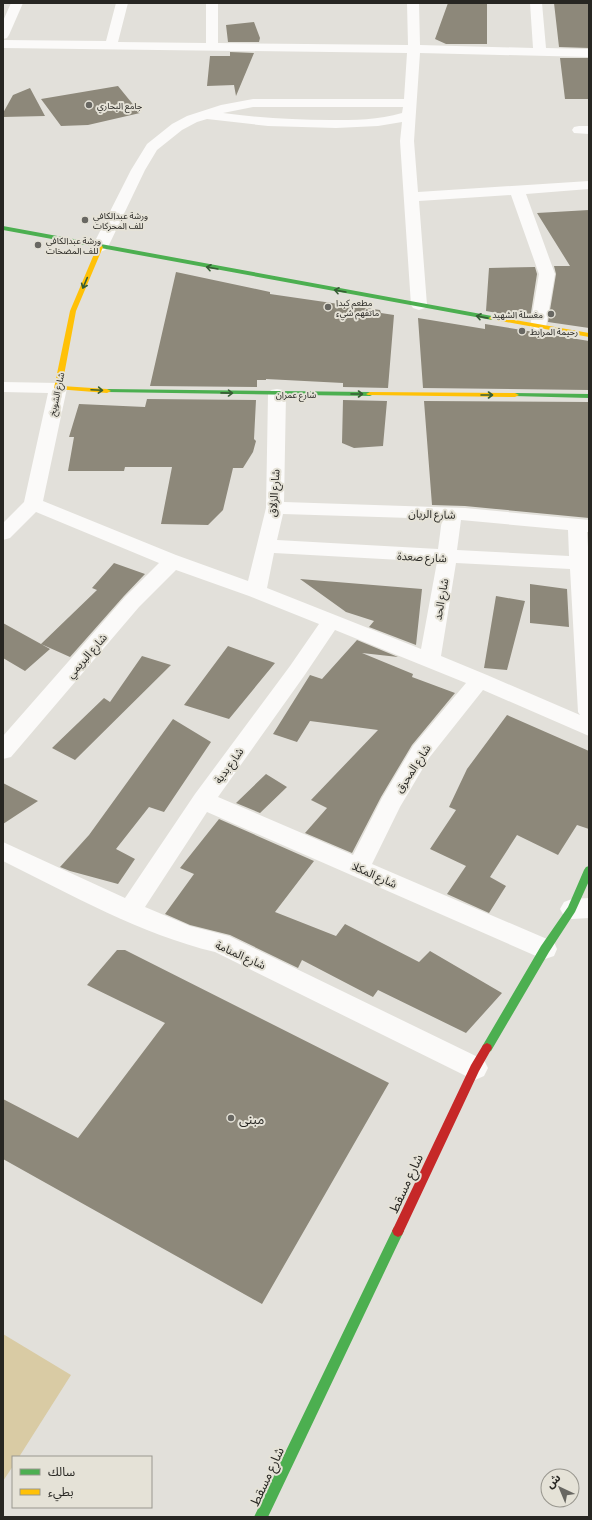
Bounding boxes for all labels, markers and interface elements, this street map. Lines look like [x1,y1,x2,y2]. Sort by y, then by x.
place label: جامع البحاري [97,98,142,113]
marker: جامع البحاري [84,100,94,110]
place label: ورشة عبدالكافي للف المحركات [93,208,148,232]
marker: ورشة عبدالكافي للف المحركات [80,215,90,225]
place label: ورشة عبدالكافي للف المضخات [46,233,101,257]
marker: ورشة عبدالكافي للف المضخات [33,240,43,250]
one-way arrow [206,264,219,272]
one-way arrow [81,277,88,289]
one-way arrow [334,287,347,295]
place label: مطعم كبدا ماتفهم شيء [336,295,380,320]
marker: مطعم كبدا ماتفهم شيء [323,302,333,312]
place label: مغسلة الشهيد [492,307,543,321]
marker: مغسلة الشهيد [546,309,556,319]
one-way arrow [475,312,488,320]
place label: رحيمة المرابط [530,324,578,338]
marker: رحيمة المرابط [517,326,527,336]
street label: شارع الشويخ [45,371,68,417]
one-way arrow [90,386,103,394]
street label: شارع عمران [276,387,316,402]
one-way arrow [220,389,233,397]
one-way arrow [350,390,363,398]
one-way arrow [480,391,493,399]
street label: شارع الزلاق [263,468,284,518]
street label: شارع الريان [408,504,456,523]
street label: شارع صعدة [397,547,448,566]
street label: شارع الحد [428,577,453,621]
street label: شارع البريمي [62,629,112,683]
street label: شارع المحرق [390,740,435,796]
street label: شارع بدية [209,743,248,787]
street label: شارع المكلا [350,857,400,892]
street label: شارع المنامة [213,936,269,973]
place label: مبنى [239,1109,264,1128]
marker: مبنى [226,1113,236,1123]
street label: شارع مسقط [383,1150,429,1216]
street label: شارع مسقط [244,1443,290,1509]
legend [12,1456,152,1508]
text: سالك [48,1462,75,1480]
north arrow [540,1468,580,1508]
text: ش [541,1469,563,1491]
text: بطيء [48,1482,74,1502]

